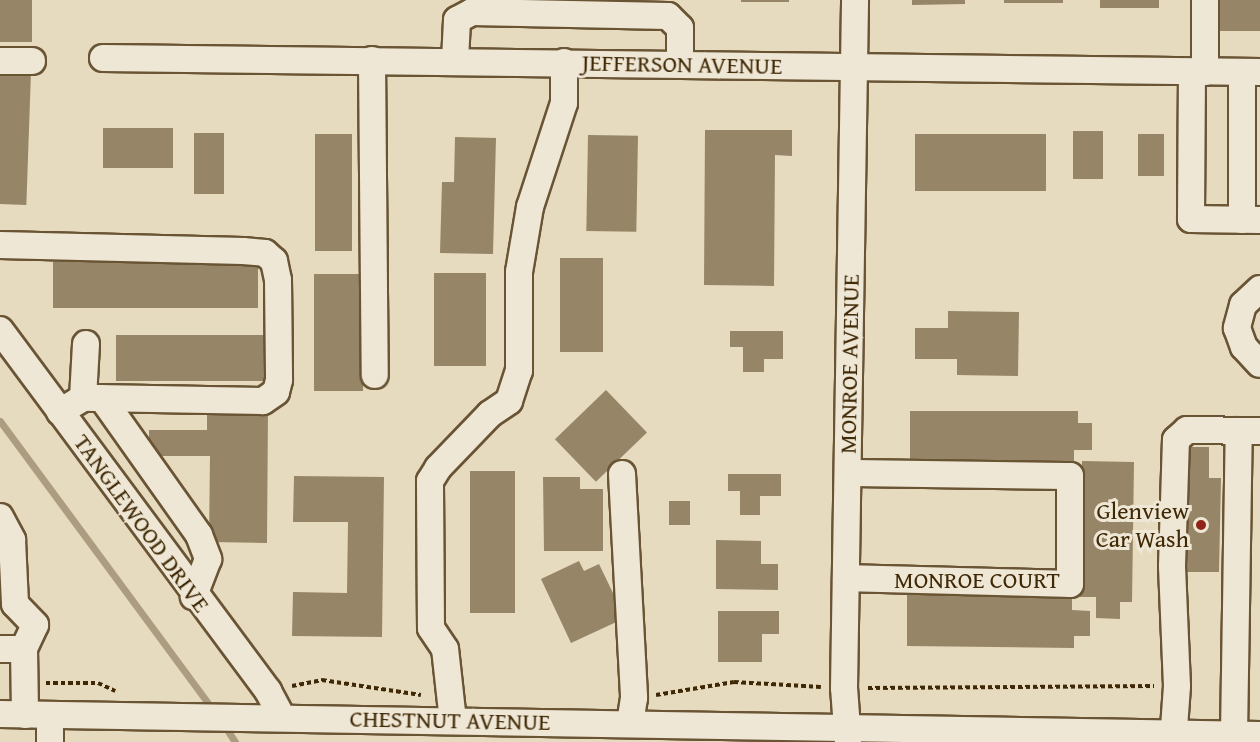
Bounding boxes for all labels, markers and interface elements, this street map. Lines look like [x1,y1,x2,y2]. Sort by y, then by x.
street label: JEFFERSON AVENUE [582,48,782,80]
street label: MONROE AVENUE [833,274,865,454]
street label: TANGLEWOOD DRIVE [68,428,216,618]
place label: Glenview Car Wash [1096,497,1189,553]
marker: Glenview Car Wash [1194,518,1208,532]
street label: MONROE COURT [894,566,1060,594]
street label: CHESTNUT AVENUE [349,704,551,736]

